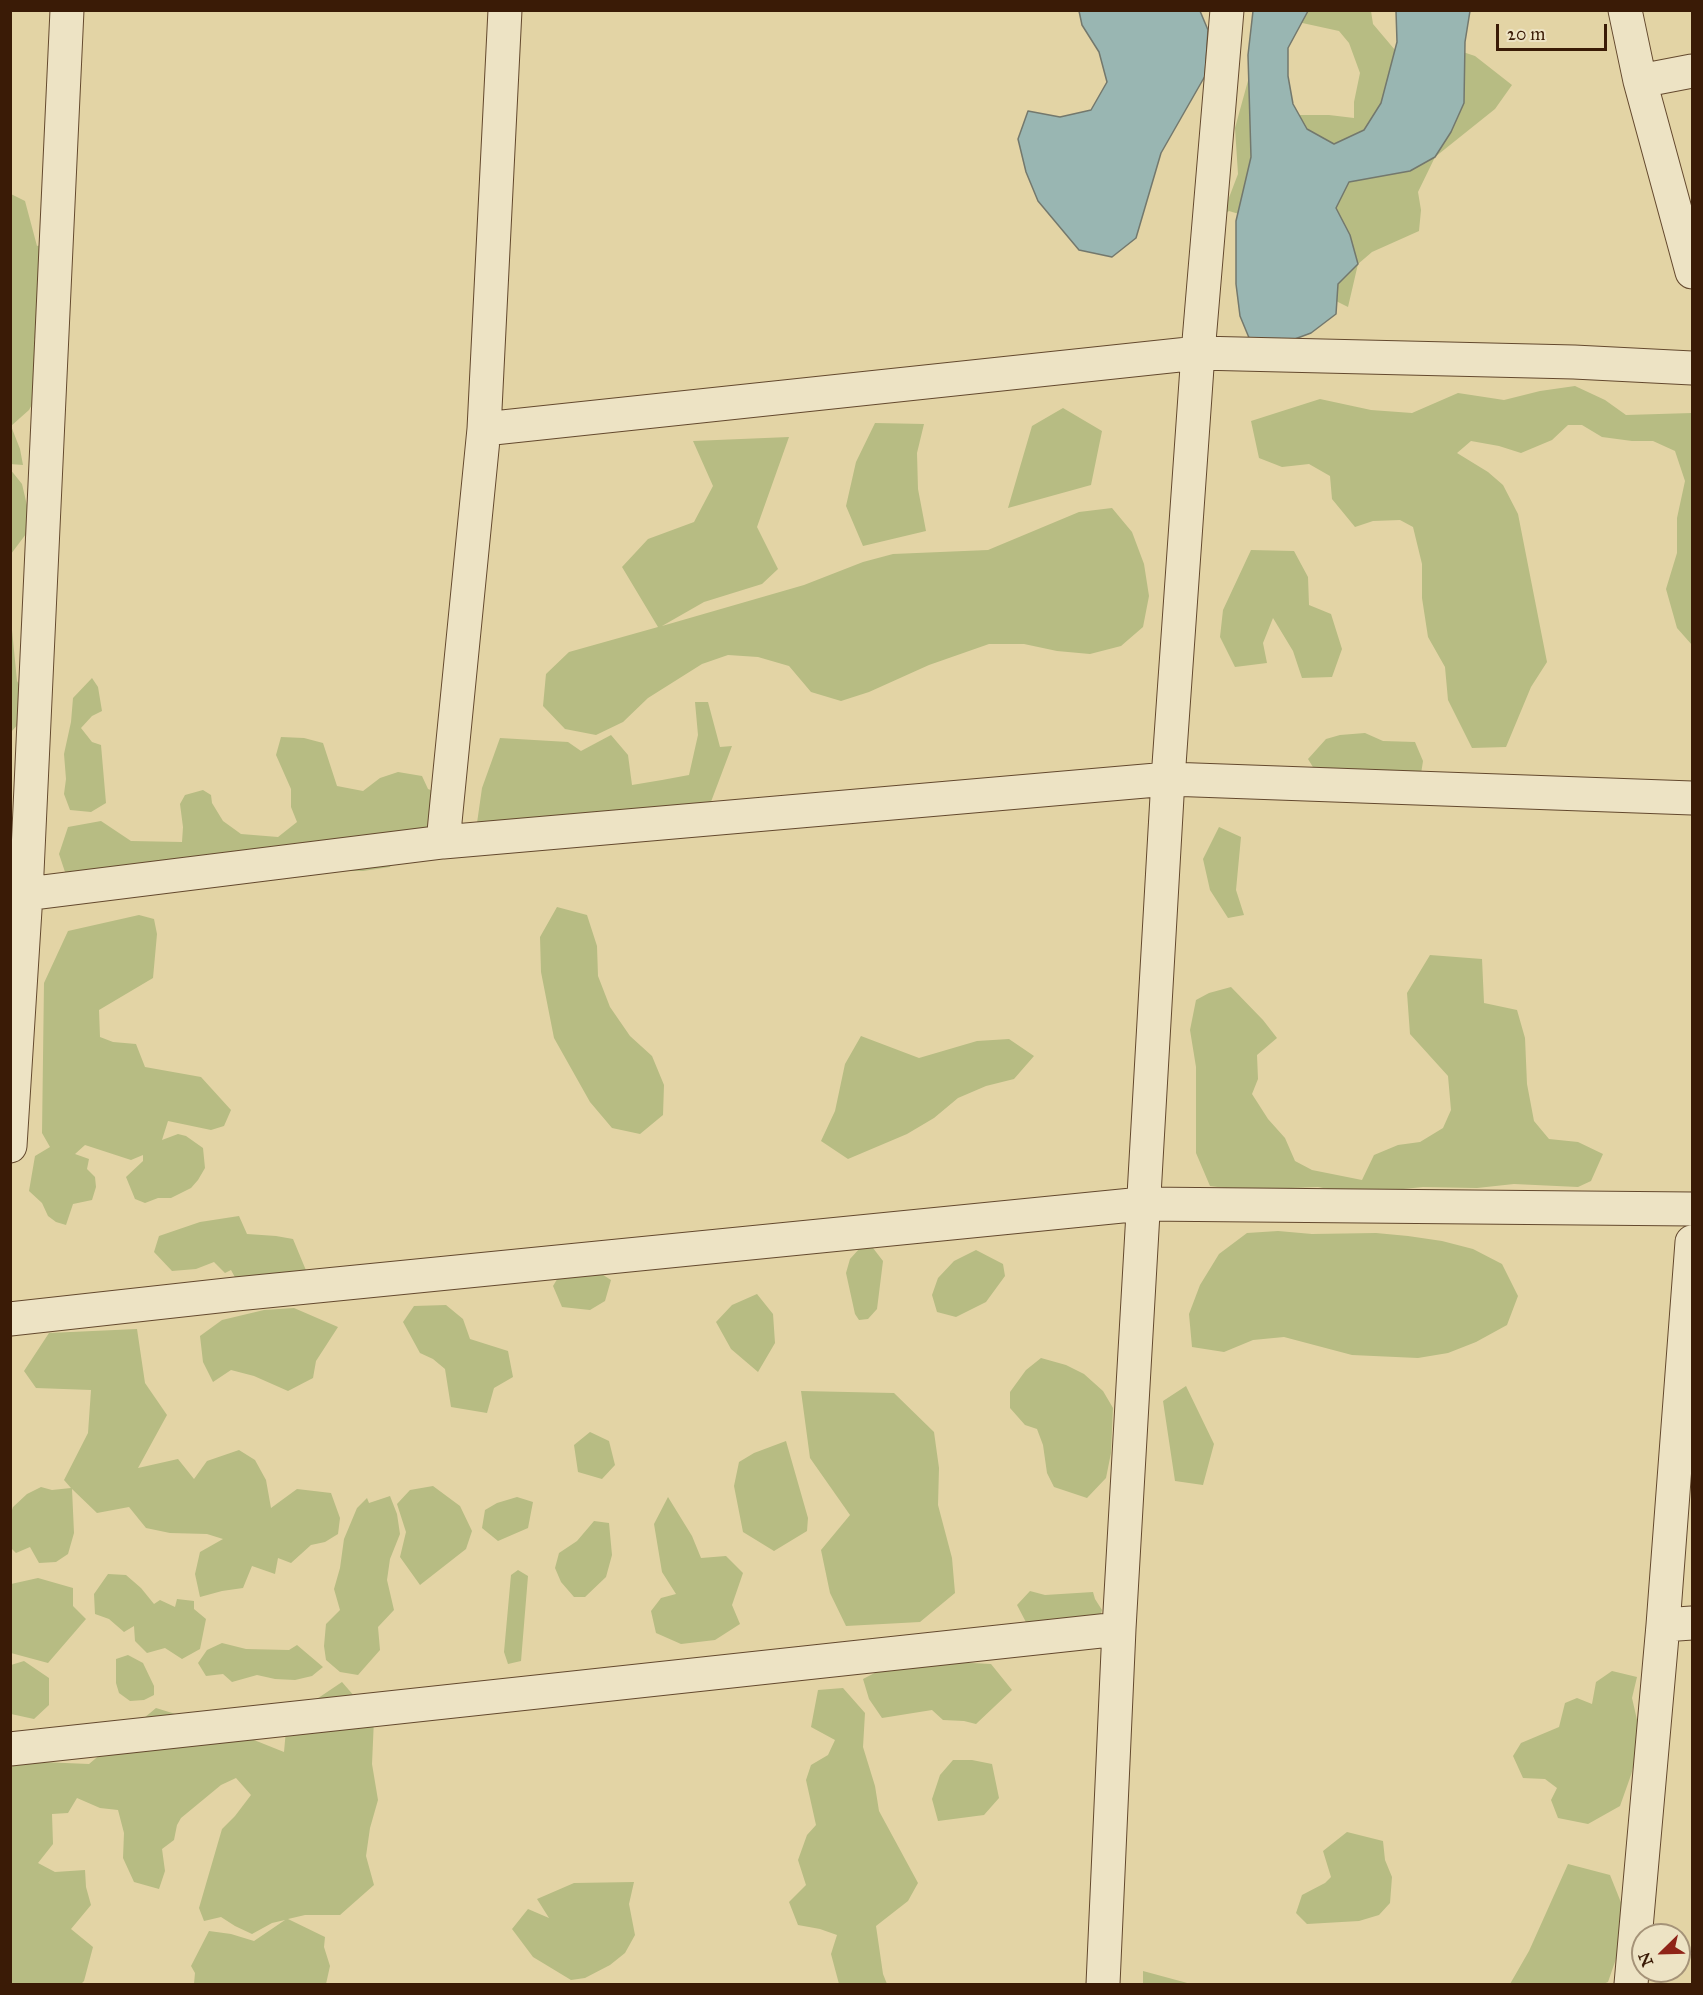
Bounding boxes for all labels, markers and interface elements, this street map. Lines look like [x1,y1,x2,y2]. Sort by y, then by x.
scale bar [1499,12,1610,50]
text: 20 m [1507,23,1545,45]
north arrow [1631,1923,1691,1983]
text: N [1634,1949,1657,1969]

